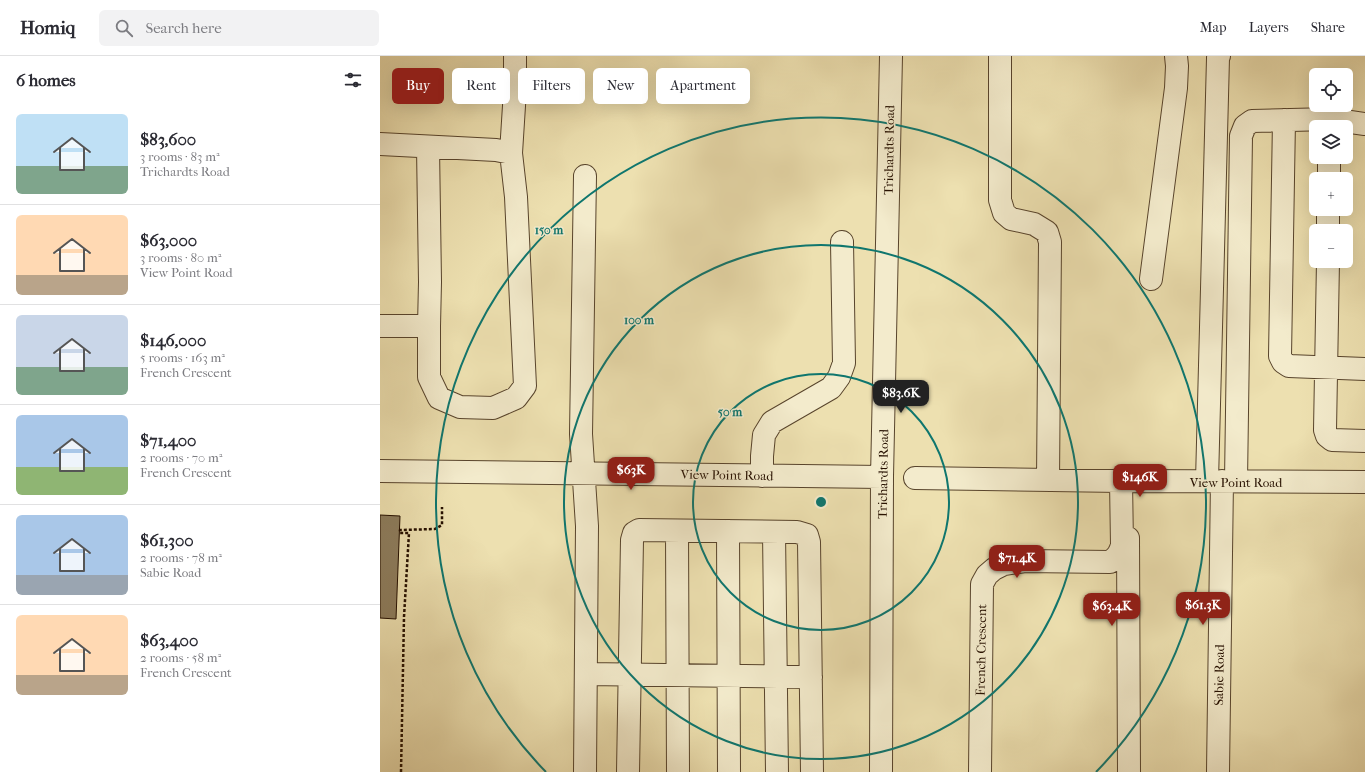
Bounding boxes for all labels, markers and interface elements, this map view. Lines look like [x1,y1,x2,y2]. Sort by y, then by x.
search box [99,10,379,46]
text: Homiq [20,17,75,39]
icon: search [113,17,135,39]
text: Search here [145,19,222,37]
text: Map [1200,19,1227,36]
text: Layers [1249,19,1289,36]
text: Share [1311,19,1345,36]
chip: Buy [392,68,444,104]
chip: Rent [452,68,510,104]
chip: Filters [518,68,585,104]
chip: New [593,68,648,104]
chip: Apartment [656,68,750,104]
map controls [1309,68,1353,268]
button: locate [1309,68,1353,112]
icon: filters [342,69,364,91]
text: 6 homes [16,70,76,90]
street label: Trichardts Road [881,104,897,195]
button: layers [1309,120,1353,164]
text: $83,600 [140,129,196,149]
icon: home [48,130,96,178]
text: 3 rooms · 83 m² [140,149,220,164]
text: Trichardts Road [140,164,230,179]
button: + [1309,172,1353,216]
text: 150 m [535,223,564,237]
button: − [1309,224,1353,268]
text: $63,000 [140,230,197,250]
icon: home [48,231,96,279]
text: 3 rooms · 80 m² [140,250,221,265]
text: View Point Road [140,265,233,280]
text: 100 m [624,313,655,327]
text: $146,000 [140,330,206,350]
icon: home [48,331,96,379]
text: 5 rooms · 163 m² [140,350,225,365]
text: French Crescent [140,365,232,380]
pin: $83.6K [868,380,934,414]
text: $83.6K [882,385,920,400]
text: 50 m [718,405,743,419]
street label: Trichardts Road [875,428,891,519]
text: $71,400 [140,430,196,450]
icon: home [48,431,96,479]
text: 2 rooms · 70 m² [140,450,223,465]
pin: $63K [607,457,655,491]
text: $63K [617,462,645,477]
pin: $146K [1112,464,1168,498]
text: French Crescent [140,465,232,480]
street label: View Point Road [680,467,774,483]
text: $146K [1122,469,1158,484]
street label: View Point Road [1189,475,1283,490]
centre of rings [814,495,828,509]
text: $61,300 [140,530,194,550]
icon: home [48,531,96,579]
pin: $71.4K [984,545,1050,579]
text: 2 rooms · 78 m² [140,550,222,565]
text: $71.4K [998,550,1036,565]
text: Sabie Road [140,565,201,580]
pin: $61.3K [1170,592,1236,626]
pin: $63.4K [1079,593,1145,627]
text: $61.3K [1185,597,1221,612]
text: $63.4K [1092,598,1132,613]
street label: French Crescent [973,604,989,696]
text: $63,400 [140,630,198,650]
icon: home [48,631,96,679]
street label: Sabie Road [1211,643,1227,706]
text: 2 rooms · 58 m² [140,650,221,665]
text: French Crescent [140,665,232,680]

